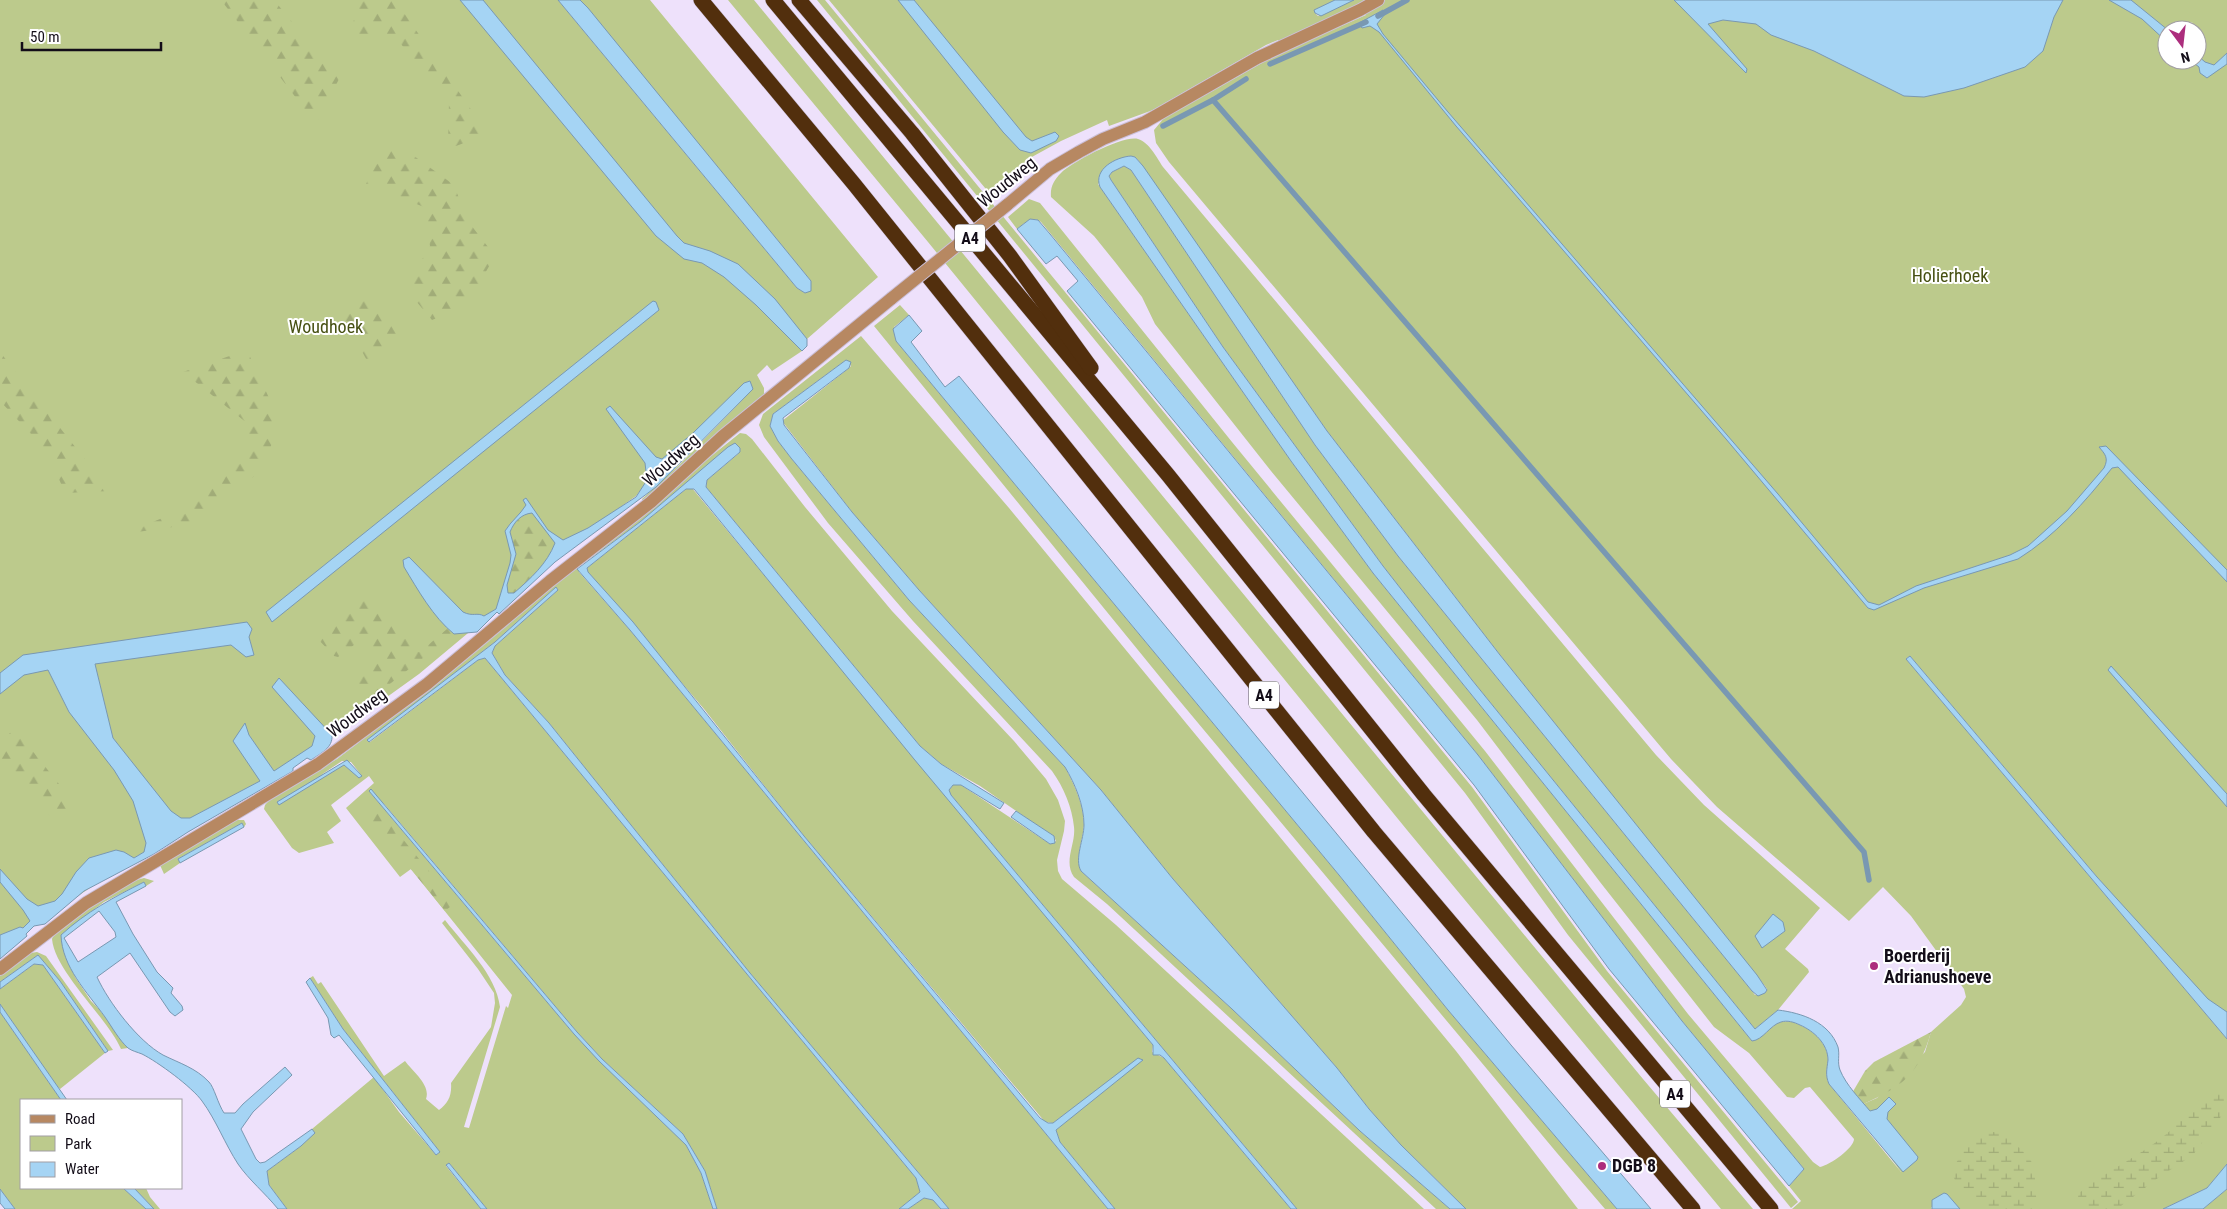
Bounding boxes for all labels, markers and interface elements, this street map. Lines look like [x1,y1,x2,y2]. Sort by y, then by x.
scale bar [22,20,161,52]
north arrow [2157,20,2207,70]
text: 50 m [30,28,60,46]
text: N [2179,49,2192,66]
street label: Woudweg [973,152,1040,212]
road number: A4 [955,224,985,252]
park label: Holierhoek [1912,265,1988,286]
park label: Woudhoek [289,316,363,337]
street label: Woudweg [638,429,703,491]
road number: A4 [1249,682,1279,708]
street label: Woudweg [323,683,391,742]
place label: Boerderij Adrianushoeve [1884,945,1992,987]
marker: Boerderij Adrianushoeve [1868,960,1880,972]
road number: A4 [1660,1080,1690,1108]
legend [20,1099,182,1189]
text: Road [65,1110,95,1128]
text: Park [65,1135,92,1153]
place label: DGB 8 [1612,1155,1656,1176]
text: Water [65,1160,100,1178]
marker: DGB 8 [1596,1160,1608,1172]

